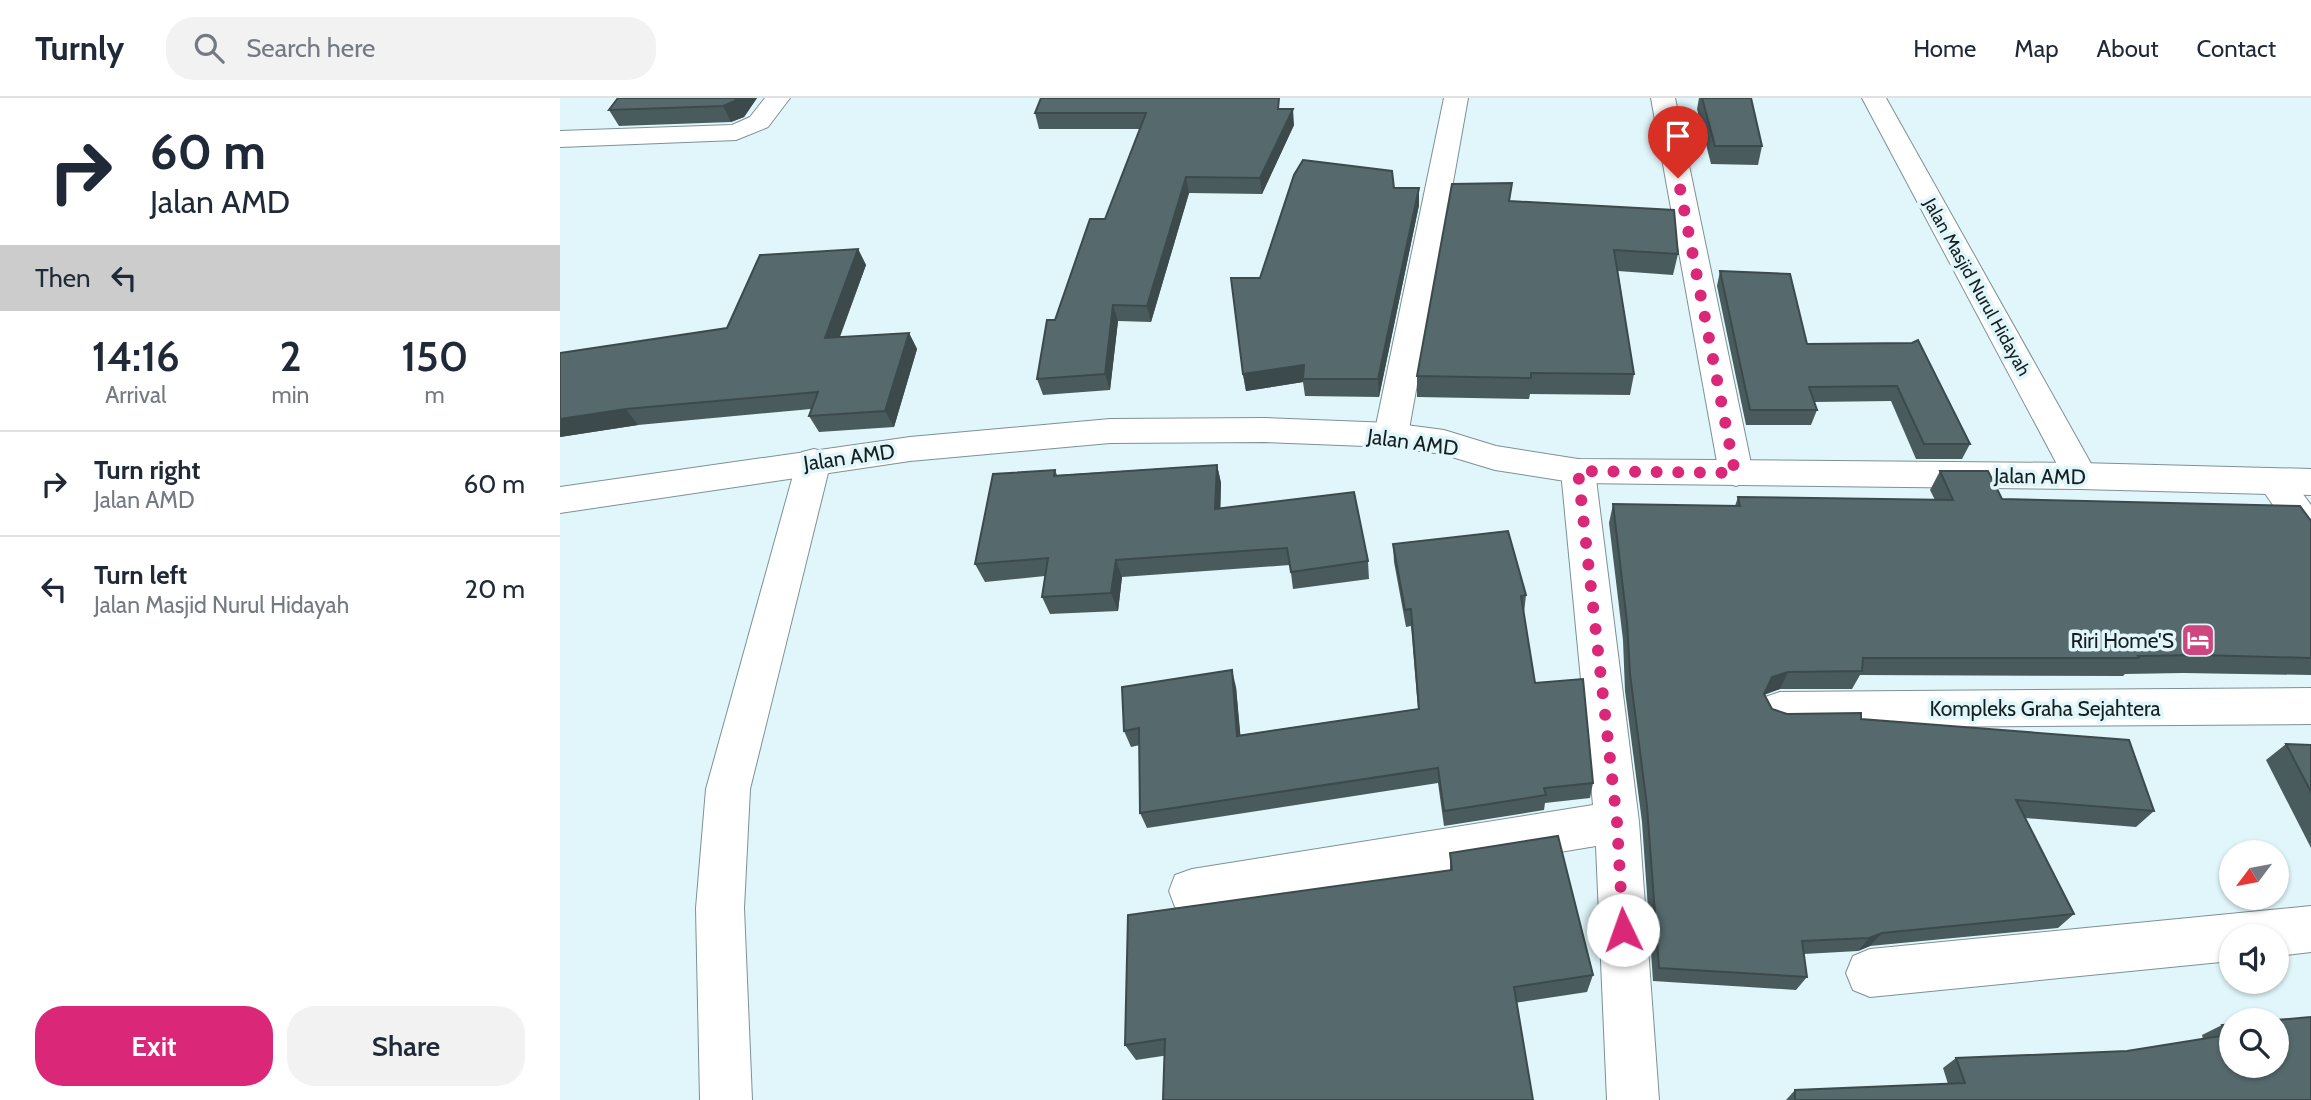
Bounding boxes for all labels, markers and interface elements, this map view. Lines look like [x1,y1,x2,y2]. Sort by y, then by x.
search box [166,17,656,80]
text: Turnly [35,28,124,68]
icon: search [190,29,228,67]
text: Search here [246,32,375,64]
text: Home [1913,34,1976,63]
text: Map [2014,34,2059,63]
text: About [2097,34,2159,63]
text: Contact [2197,34,2276,63]
pin [1648,106,1708,178]
icon: arrive [1659,117,1697,155]
text: 60 m [150,122,266,181]
icon: right [35,126,126,217]
text: Jalan AMD [150,182,290,221]
street label: Jalan Masjid Nurul Hidayah [1918,193,2035,380]
icon: left [105,259,143,297]
text: Then [35,262,91,294]
text: 14:16 [92,330,180,382]
text: 2 [279,330,302,382]
text: 150 [401,330,468,382]
text: Arrival [105,381,166,409]
text: min [272,381,309,409]
text: m [425,381,445,409]
street label: Jalan AMD [1365,423,1460,461]
street label: Jalan AMD [801,438,896,476]
text: Turn right [94,454,200,486]
street label: Jalan AMD [1993,463,2086,489]
icon: right [35,465,73,503]
text: 60 m [463,468,525,500]
text: Jalan AMD [94,486,195,514]
text: Turn left [94,559,187,591]
icon: left [35,570,73,608]
text: 20 m [465,573,525,605]
text: Jalan Masjid Nurul Hidayah [94,591,349,619]
hotel icon: Riri Home'S [2179,621,2217,659]
place label: Riri Home'S [2070,628,2174,653]
street label: Kompleks Graha Sejahtera [1929,696,2161,722]
north arrow [2219,840,2289,910]
map controls [2219,840,2289,1078]
position arrow [1586,893,1660,967]
button: sound [2219,924,2289,994]
button: Exit [35,1006,273,1086]
button: Share [287,1006,525,1086]
button: search [2219,1008,2289,1078]

